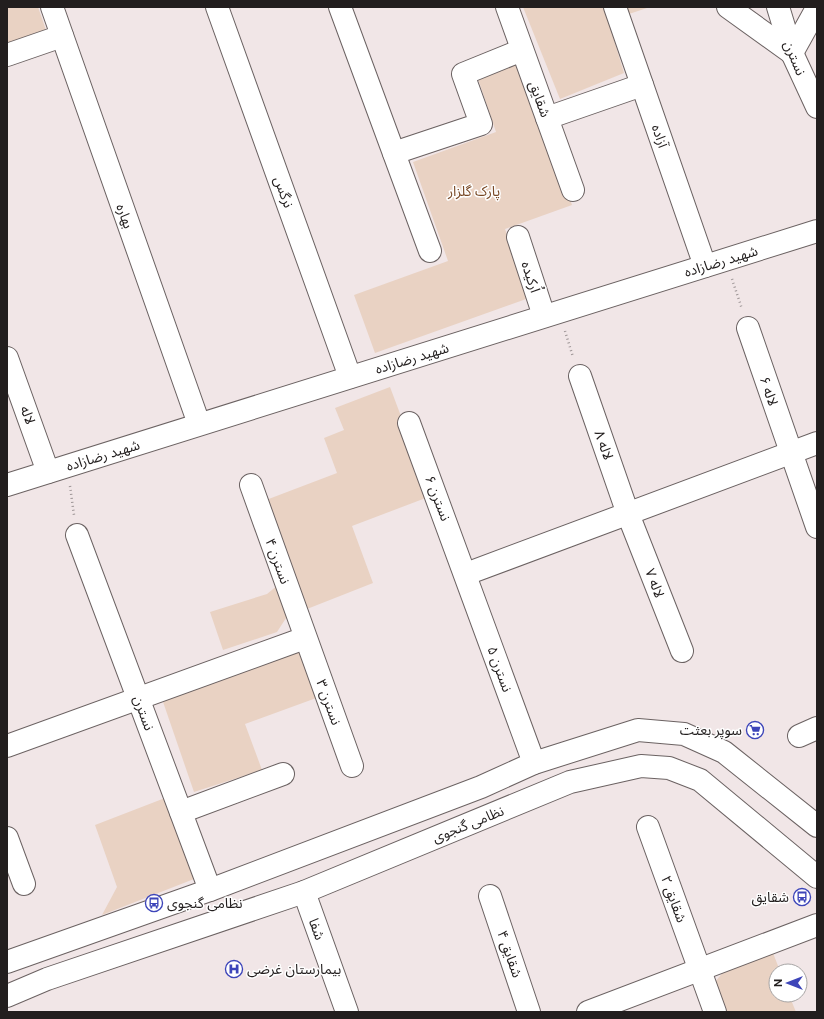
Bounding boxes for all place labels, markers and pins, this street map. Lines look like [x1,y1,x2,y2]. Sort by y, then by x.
supermarket icon: سوپر بعثت [745,720,765,740]
place label: سوپر بعثت [680,722,742,740]
bus stop icon: شقایق [792,887,812,907]
place label: شقایق [752,889,789,907]
bus stop icon: نظامی گنجوی [144,893,164,913]
place label: نظامی گنجوی [167,895,243,912]
hospital icon: بیمارستان غرضی [224,959,244,979]
place label: بیمارستان غرضی [247,961,341,978]

